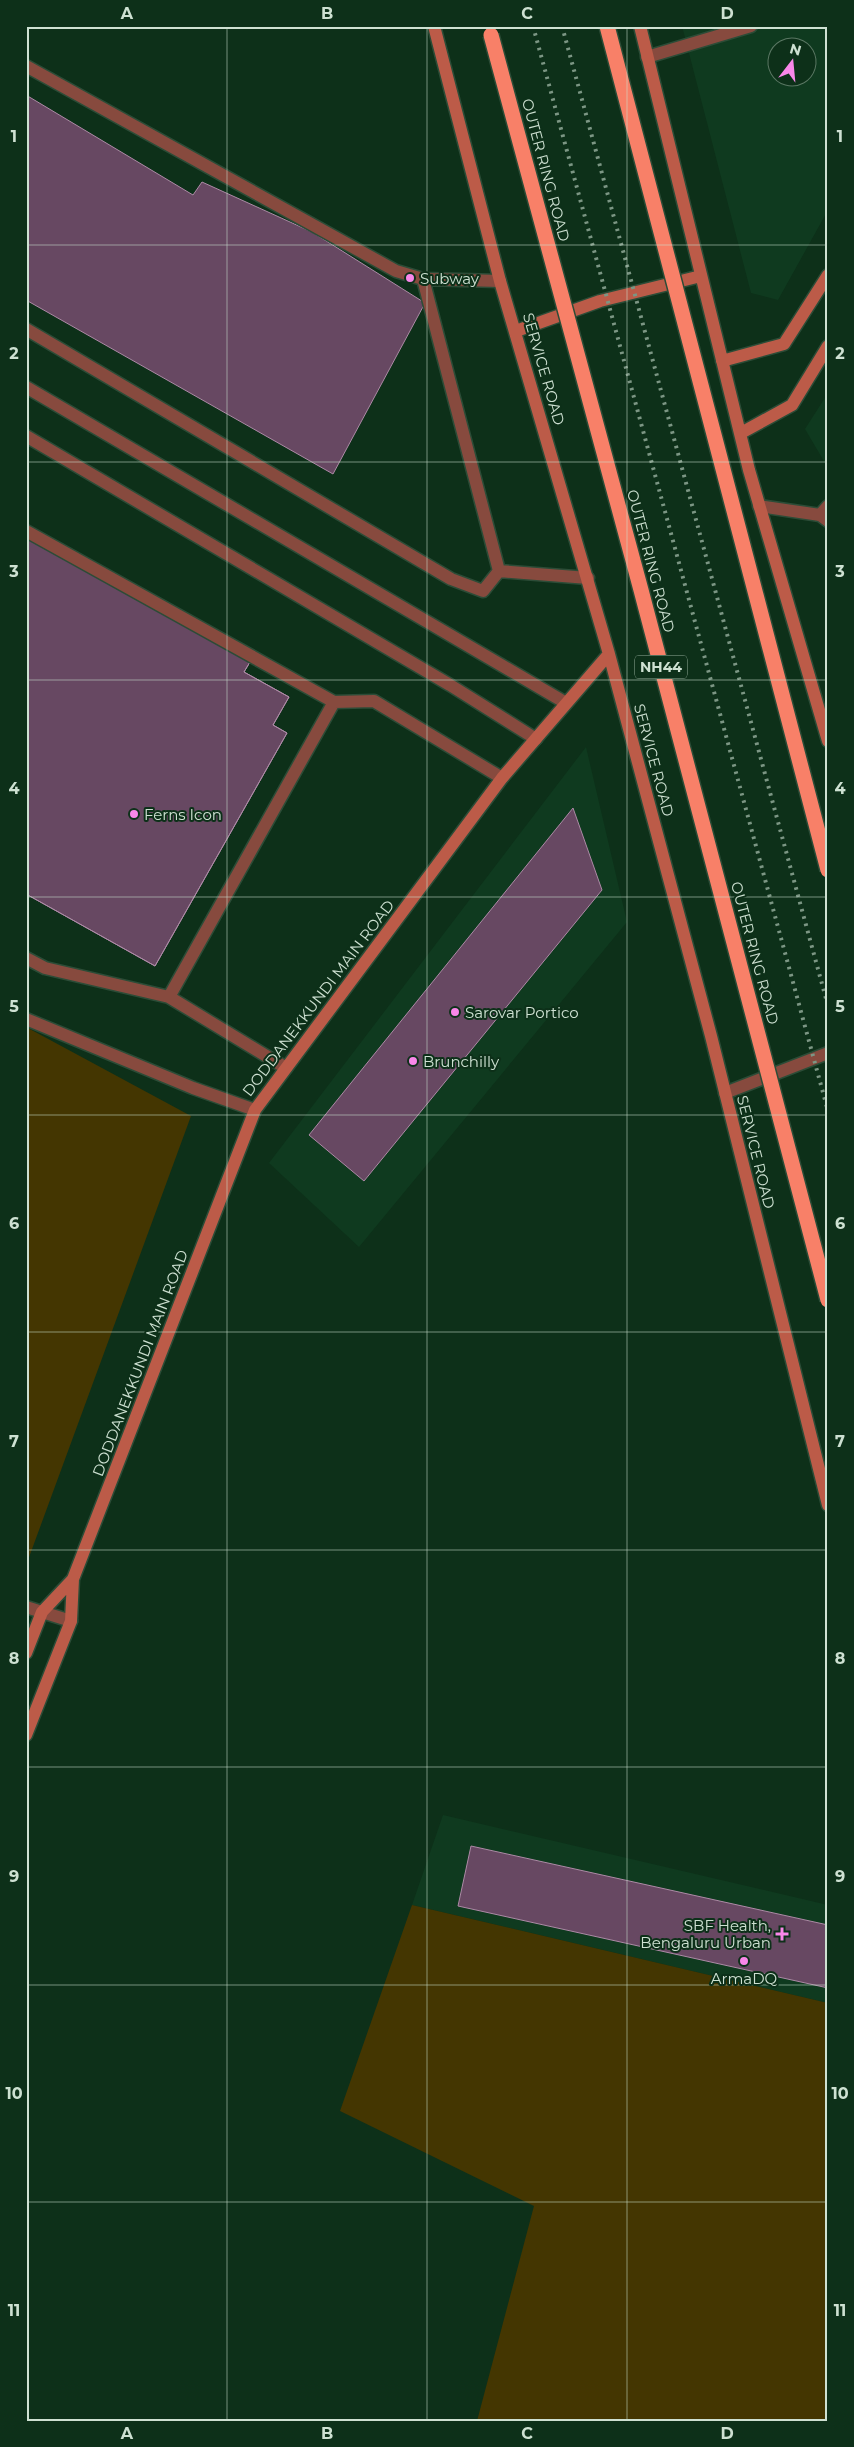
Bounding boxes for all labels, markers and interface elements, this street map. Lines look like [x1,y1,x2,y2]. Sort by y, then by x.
text: A [120,4,134,23]
text: B [321,4,333,23]
text: C [521,4,533,23]
text: D [720,4,734,23]
north arrow [766,38,816,88]
text: N [788,39,804,60]
street label: OUTER RING ROAD [518,96,574,244]
text: 1 [11,127,17,146]
text: 1 [837,127,843,146]
place label: Subway [420,269,480,288]
marker: Subway [404,272,416,284]
street label: SERVICE ROAD [519,311,569,427]
text: 2 [9,344,19,363]
text: 2 [835,344,845,363]
street label: OUTER RING ROAD [623,487,679,635]
text: 3 [8,562,19,581]
text: 3 [834,562,845,581]
road number: NH44 [635,656,687,679]
street label: SERVICE ROAD [630,702,678,818]
text: 4 [8,779,20,798]
text: 4 [834,779,846,798]
place label: Ferns Icon [144,805,222,824]
marker: Ferns Icon [128,808,140,820]
street label: OUTER RING ROAD [727,879,783,1027]
street label: DODDANEKKUNDI MAIN ROAD [238,896,398,1100]
text: 5 [9,997,19,1016]
text: 5 [835,997,845,1016]
place label: Sarovar Portico [465,1003,579,1022]
marker: Sarovar Portico [449,1006,461,1018]
place label: Brunchilly [423,1052,500,1071]
marker: Brunchilly [407,1055,419,1067]
street label: SERVICE ROAD [733,1093,779,1211]
text: 6 [9,1214,19,1233]
text: 6 [835,1214,845,1233]
street label: DODDANEKKUNDI MAIN ROAD [88,1247,192,1479]
text: 7 [9,1432,19,1451]
text: 7 [835,1432,845,1451]
text: 8 [9,1649,19,1668]
text: 8 [835,1649,845,1668]
text: 9 [9,1867,19,1886]
text: 9 [835,1867,845,1886]
place label: SBF Health, Bengaluru Urban [640,1916,771,1952]
marker: SBF Health, Bengaluru Urban [775,1927,789,1941]
marker: ArmaDQ [738,1955,750,1967]
place label: ArmaDQ [711,1969,778,1988]
text: 10 [5,2084,23,2103]
text: 10 [831,2084,849,2103]
text: 11 [8,2301,20,2320]
text: 11 [834,2301,846,2320]
text: A [120,2424,134,2443]
text: B [321,2424,333,2443]
text: C [521,2424,533,2443]
text: D [720,2424,734,2443]

